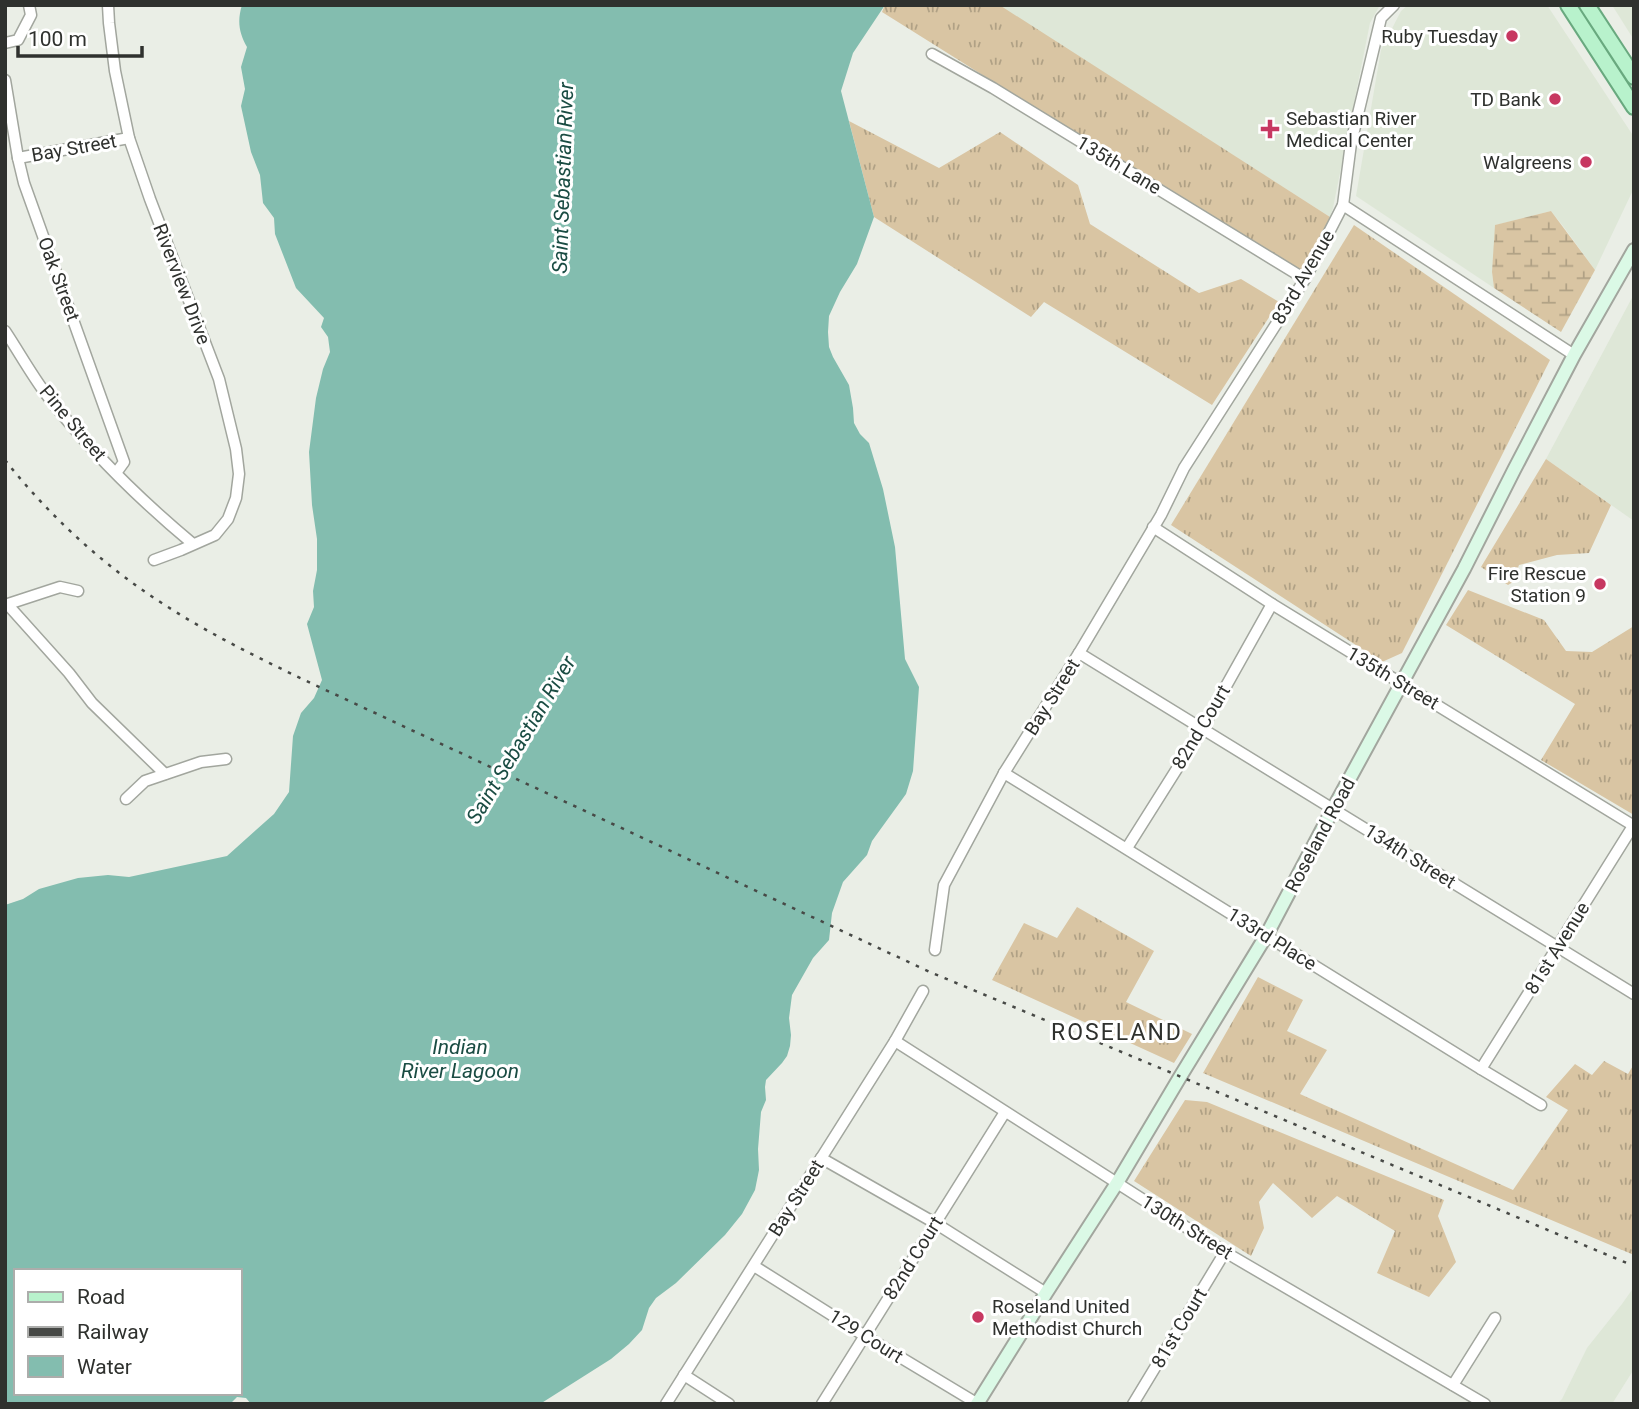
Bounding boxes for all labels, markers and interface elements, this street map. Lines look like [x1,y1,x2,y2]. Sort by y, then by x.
scale bar [18,14,142,58]
place label: Ruby Tuesday [1381,25,1498,48]
text: 100 m [28,27,87,51]
marker: Ruby Tuesday [1504,28,1520,44]
water label: Saint Sebastian River [548,81,578,274]
place label: TD Bank [1470,88,1541,111]
marker: TD Bank [1547,91,1563,107]
place label: Sebastian River Medical Center [1286,107,1417,152]
marker: Sebastian River Medical Center [1260,119,1280,139]
street label: Bay Street [30,129,118,167]
street label: 135th Lane [1073,131,1165,199]
place label: Walgreens [1483,151,1572,174]
marker: Walgreens [1578,154,1594,170]
street label: Riverview Drive [148,220,216,348]
street label: 83rd Avenue [1267,226,1339,328]
street label: Oak Street [33,234,85,324]
street label: Pine Street [35,380,111,466]
place label: Fire Rescue Station 9 [1488,562,1586,607]
marker: Fire Rescue Station 9 [1592,576,1608,592]
street label: 135th Street [1343,641,1443,715]
water label: Saint Sebastian River [461,651,581,828]
street label: Bay Street [1019,654,1085,740]
street label: 82nd Court [1167,681,1235,773]
street label: Roseland Road [1280,774,1360,896]
street label: 134th Street [1360,819,1460,893]
street label: 81st Avenue [1520,898,1594,998]
street label: 133rd Place [1223,903,1321,975]
district label: ROSELAND [1051,1019,1183,1046]
water label: Indian River Lagoon [401,1035,519,1083]
street label: Bay Street [763,1155,829,1241]
street label: 130th Street [1137,1190,1237,1264]
street label: 82nd Court [878,1212,948,1304]
legend [14,1269,242,1395]
street label: 81st Court [1146,1284,1212,1372]
text: Road [77,1285,125,1309]
place label: Roseland United Methodist Church [992,1295,1142,1340]
street label: 129 Court [824,1304,908,1368]
marker: Roseland United Methodist Church [970,1309,986,1325]
text: Railway [77,1320,149,1344]
text: Water [77,1355,132,1379]

